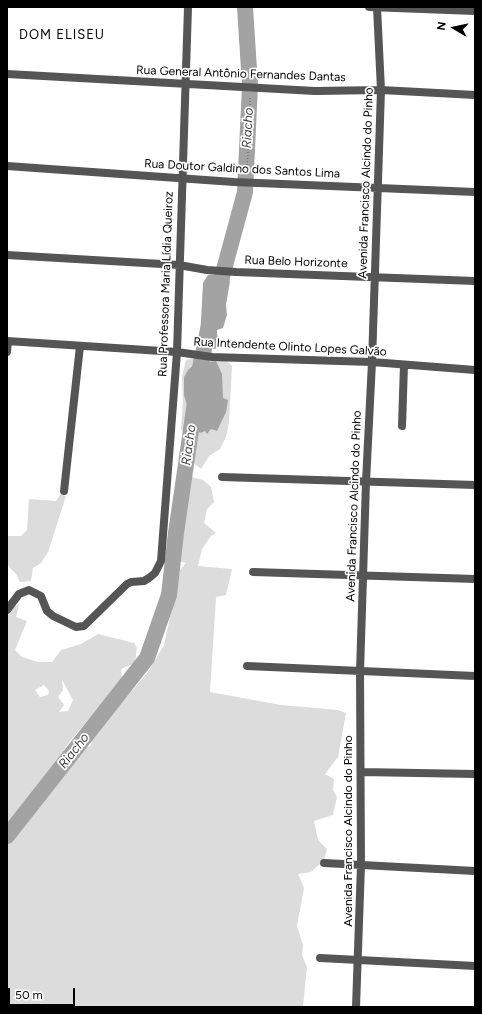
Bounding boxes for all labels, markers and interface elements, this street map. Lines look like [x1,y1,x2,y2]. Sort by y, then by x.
north arrow [434,8,474,48]
text: N [435,21,449,31]
district label: DOM ELISEU [19,27,105,43]
street label: Rua General Antônio Fernandes Dantas [136,63,346,85]
street label: Avenida Francisco Alcindo do Pinho [355,87,377,279]
water label: Riacho [239,107,257,149]
street label: Rua Doutor Galdino dos Santos Lima [144,157,340,181]
street label: Rua Professora Maria Lídia Queiroz [156,191,176,377]
street label: Rua Belo Horizonte [244,253,348,271]
street label: Rua Intendente Olinto Lopes Galvão [193,335,387,359]
street label: Avenida Francisco Alcindo do Pinho [343,410,365,602]
water label: Riacho [178,424,200,466]
water label: Riacho [55,730,93,772]
street label: Avenida Francisco Alcindo do Pinho [341,735,355,927]
scale bar [10,980,77,1006]
text: 50 m [15,988,43,1002]

